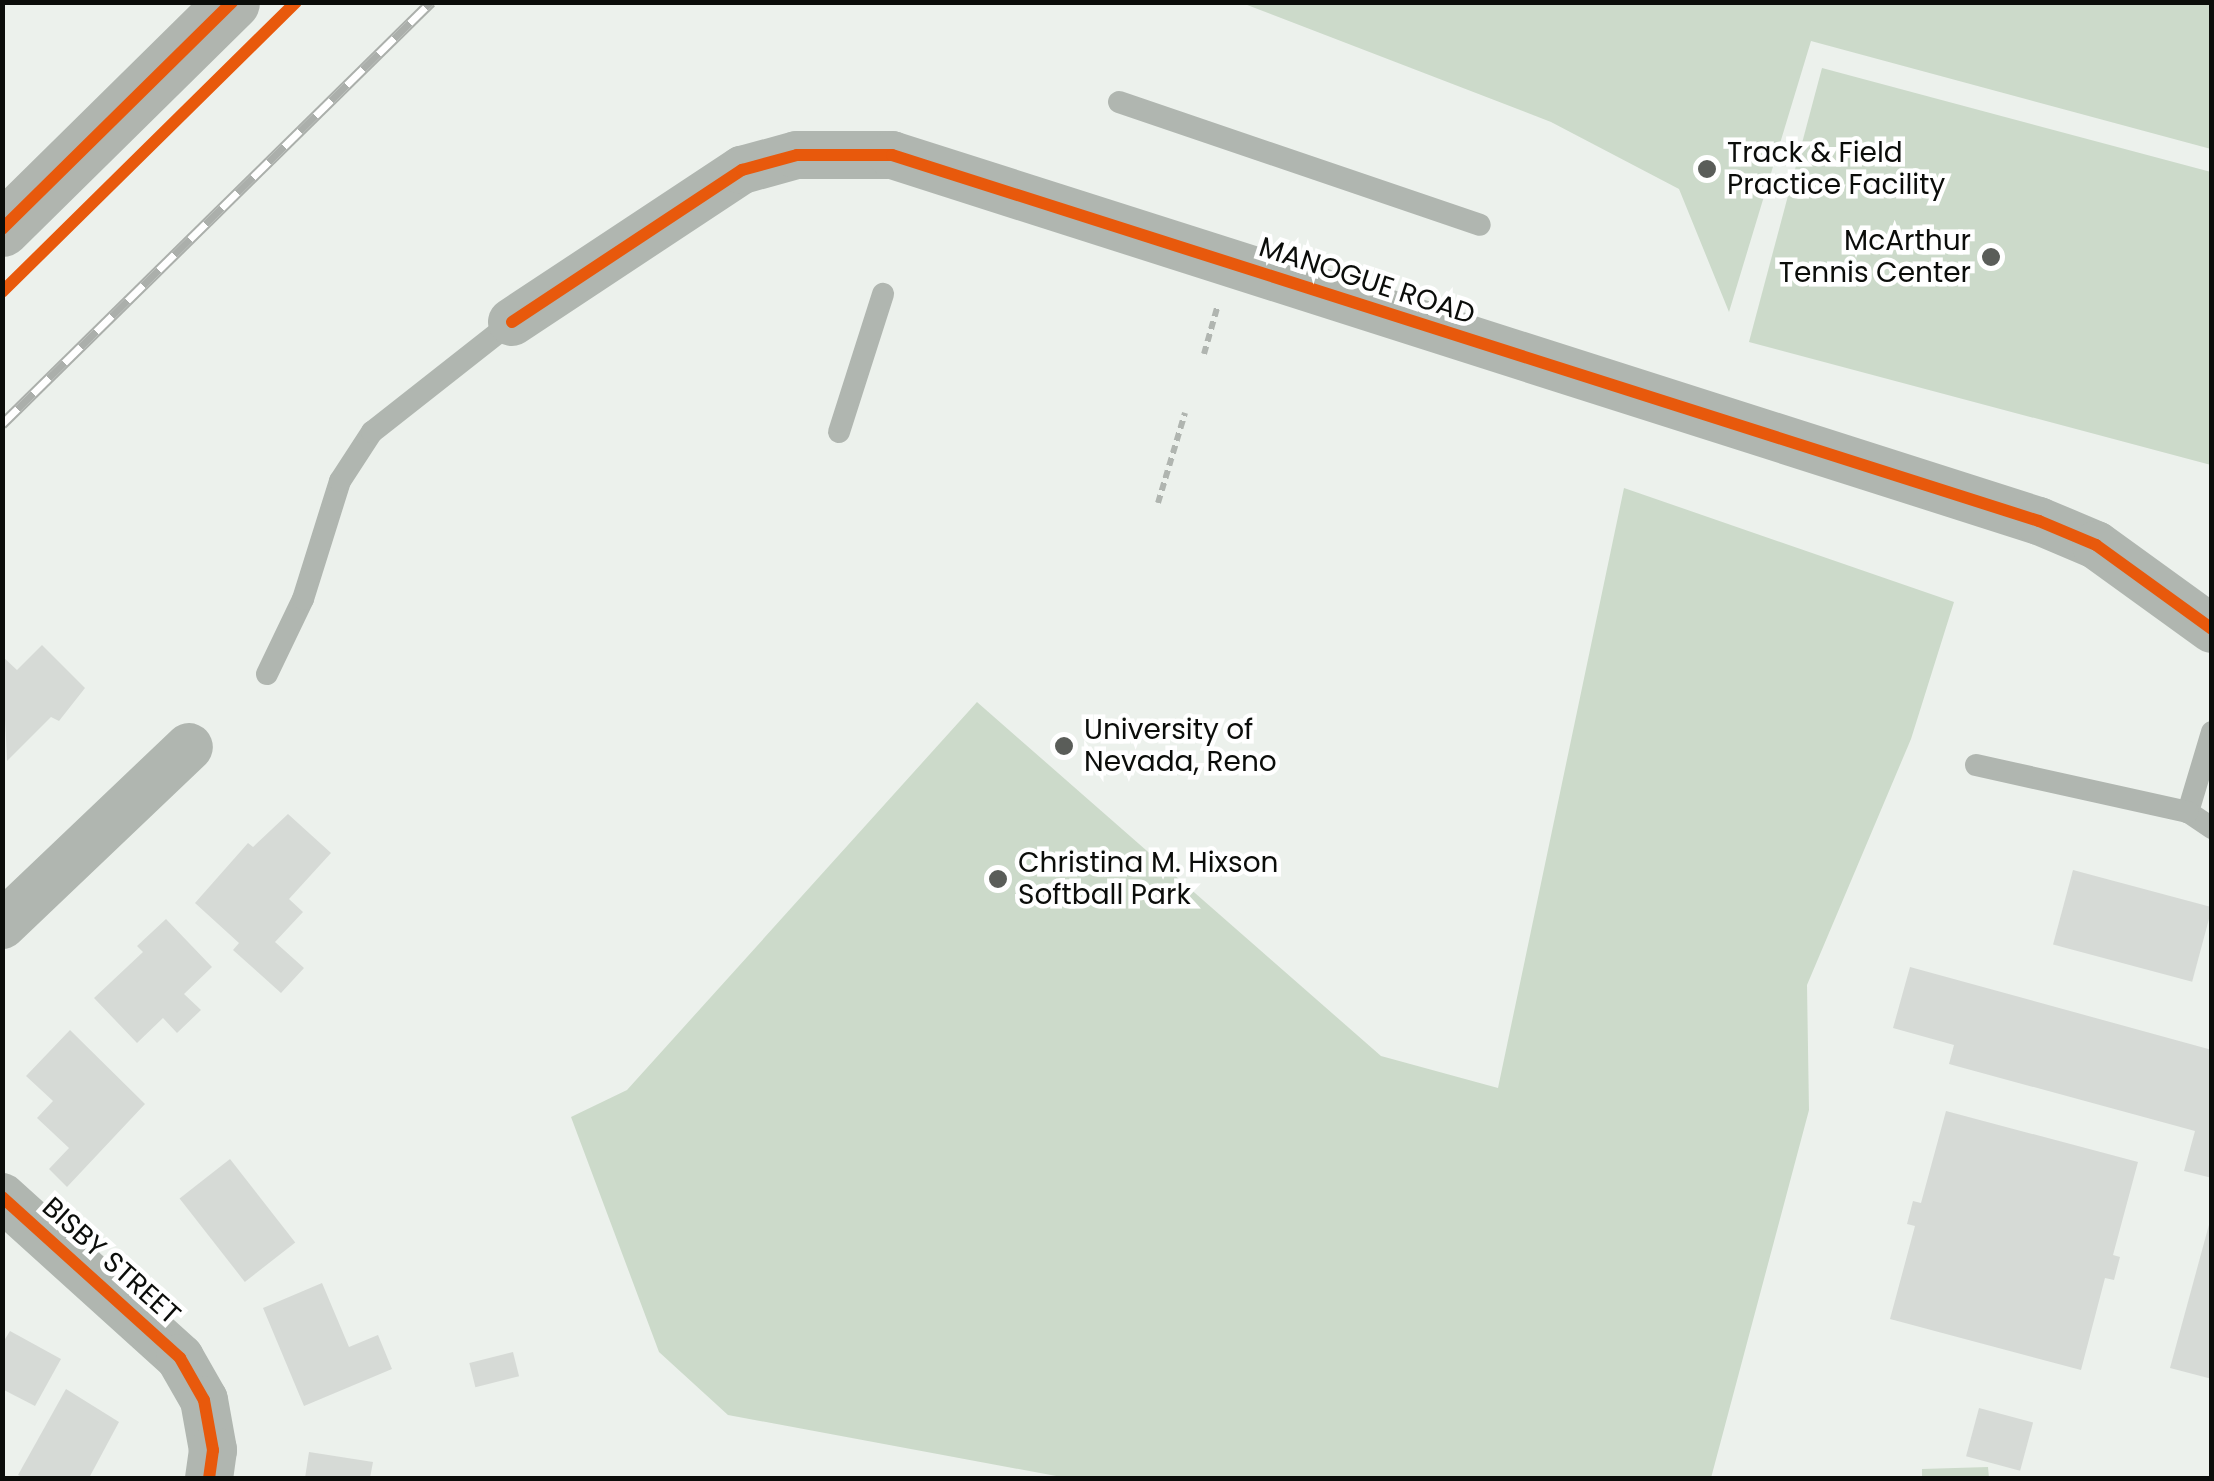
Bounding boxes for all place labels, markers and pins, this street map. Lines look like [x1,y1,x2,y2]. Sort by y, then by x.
place label: Track & Field Practice Facility [1727,136,1945,202]
marker: Track & Field Practice Facility [1696,158,1718,180]
place label: McArthur Tennis Center [1779,224,1971,290]
marker: McArthur Tennis Center [1980,246,2002,268]
place label: University of Nevada, Reno [1084,713,1277,779]
marker: University of Nevada, Reno [1053,735,1075,757]
place label: Christina M. Hixson Softball Park [1018,846,1278,912]
marker: Christina M. Hixson Softball Park [987,868,1009,890]

